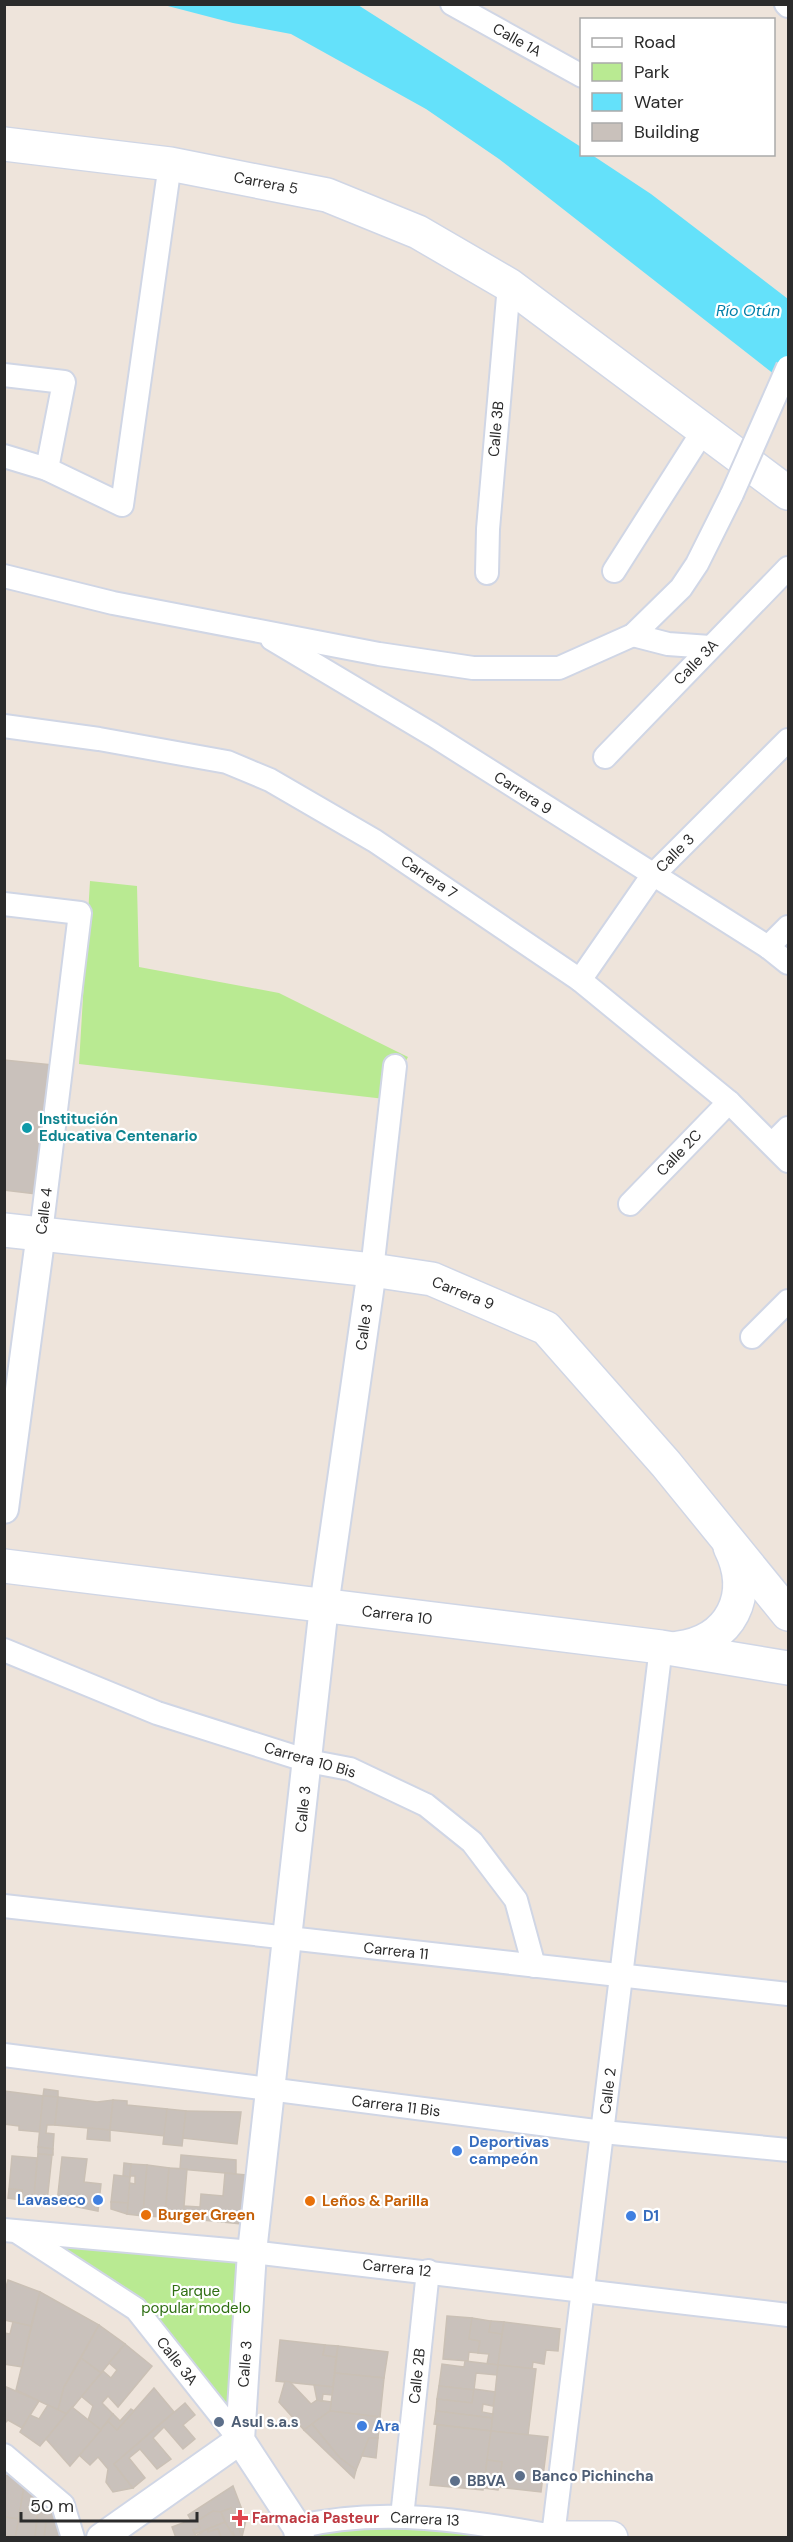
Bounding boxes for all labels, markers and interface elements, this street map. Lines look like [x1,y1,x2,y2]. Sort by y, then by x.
street label: Calle 1A [489,18,545,62]
legend [580,18,775,156]
text: Road [634,30,676,54]
text: Park [634,60,670,84]
text: Water [634,90,684,114]
text: Building [634,120,699,144]
street label: Carrera 5 [232,167,300,199]
water label: Río Otún [716,300,780,321]
street label: Calle 3B [484,400,508,458]
street label: Calle 3A [669,635,723,689]
street label: Carrera 9 [490,767,556,819]
street label: Calle 3 [651,829,699,877]
street label: Carrera 7 [397,851,461,903]
place label: Institución Educativa Centenario [39,1109,198,1146]
marker: Institución Educativa Centenario [20,1121,34,1135]
street label: Calle 2C [652,1125,706,1181]
street label: Calle 4 [31,1186,57,1236]
street label: Carrera 9 [429,1271,497,1315]
street label: Calle 3 [351,1302,377,1352]
street label: Carrera 10 [361,1601,433,1629]
street label: Carrera 10 Bis [262,1737,358,1783]
street label: Calle 3 [291,1785,315,1833]
street label: Carrera 11 [362,1938,430,1964]
street label: Calle 2 [595,2067,621,2115]
street label: Carrera 11 Bis [350,2091,442,2121]
place label: Deportivas campeón [469,2132,549,2169]
marker: Deportivas campeón [450,2144,464,2158]
place label: Lavaseco [17,2190,86,2210]
place label: Leños & Parilla [322,2191,429,2211]
marker: Lavaseco [91,2193,105,2207]
marker: Leños & Parilla [303,2194,317,2208]
place label: Burger Green [158,2205,255,2225]
place label: D1 [643,2206,659,2226]
marker: Burger Green [139,2208,153,2222]
marker: D1 [624,2209,638,2223]
street label: Carrera 12 [362,2254,432,2282]
park label: Parque popular modelo [141,2281,251,2318]
street label: Calle 3A [152,2333,202,2389]
street label: Calle 3 [233,2340,257,2388]
street label: Calle 2B [404,2347,430,2405]
place label: Asul s.a.s [231,2412,299,2432]
marker: Asul s.a.s [212,2415,226,2429]
place label: Ara [374,2416,400,2436]
marker: Ara [355,2419,369,2433]
place label: Banco Pichincha [532,2466,654,2486]
marker: Banco Pichincha [513,2469,527,2483]
place label: BBVA [467,2471,506,2491]
marker: BBVA [448,2474,462,2488]
scale bar [21,2485,196,2523]
text: 50 m [30,2494,74,2518]
street label: Carrera 13 [390,2507,460,2531]
place label: Farmacia Pasteur [252,2508,379,2528]
marker: Farmacia Pasteur [233,2511,247,2525]

